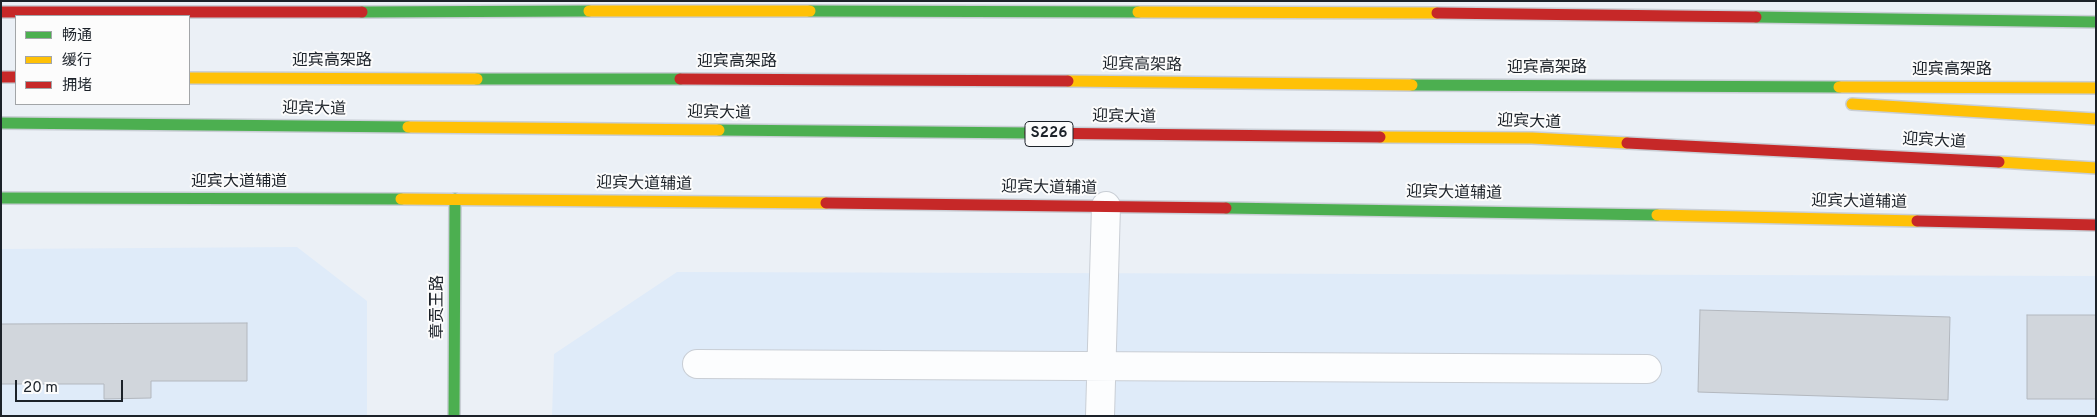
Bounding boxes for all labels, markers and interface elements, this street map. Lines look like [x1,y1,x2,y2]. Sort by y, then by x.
legend [15,15,190,105]
text: 畅通 [62,27,92,46]
text: 缓行 [62,52,92,71]
street label: 迎宾高架路 [292,52,372,72]
street label: 迎宾高架路 [697,53,777,73]
street label: 迎宾高架路 [1102,56,1182,76]
street label: 迎宾高架路 [1507,59,1587,79]
street label: 迎宾高架路 [1912,61,1992,81]
text: 拥堵 [62,77,92,96]
street label: 迎宾大道 [282,100,346,120]
street label: 迎宾大道 [687,104,751,124]
street label: 迎宾大道 [1092,108,1156,128]
street label: 迎宾大道 [1497,112,1561,134]
road number: S226 [1025,122,1073,146]
street label: 迎宾大道 [1902,131,1966,153]
street label: 迎宾大道辅道 [191,173,287,193]
street label: 迎宾大道辅道 [596,175,692,195]
street label: 迎宾大道辅道 [1001,179,1097,199]
street label: 迎宾大道辅道 [1406,184,1502,204]
street label: 迎宾大道辅道 [1811,193,1907,213]
street label: 章贡王路 [429,275,449,339]
scale bar [18,370,125,402]
text: 20 m [23,379,58,398]

